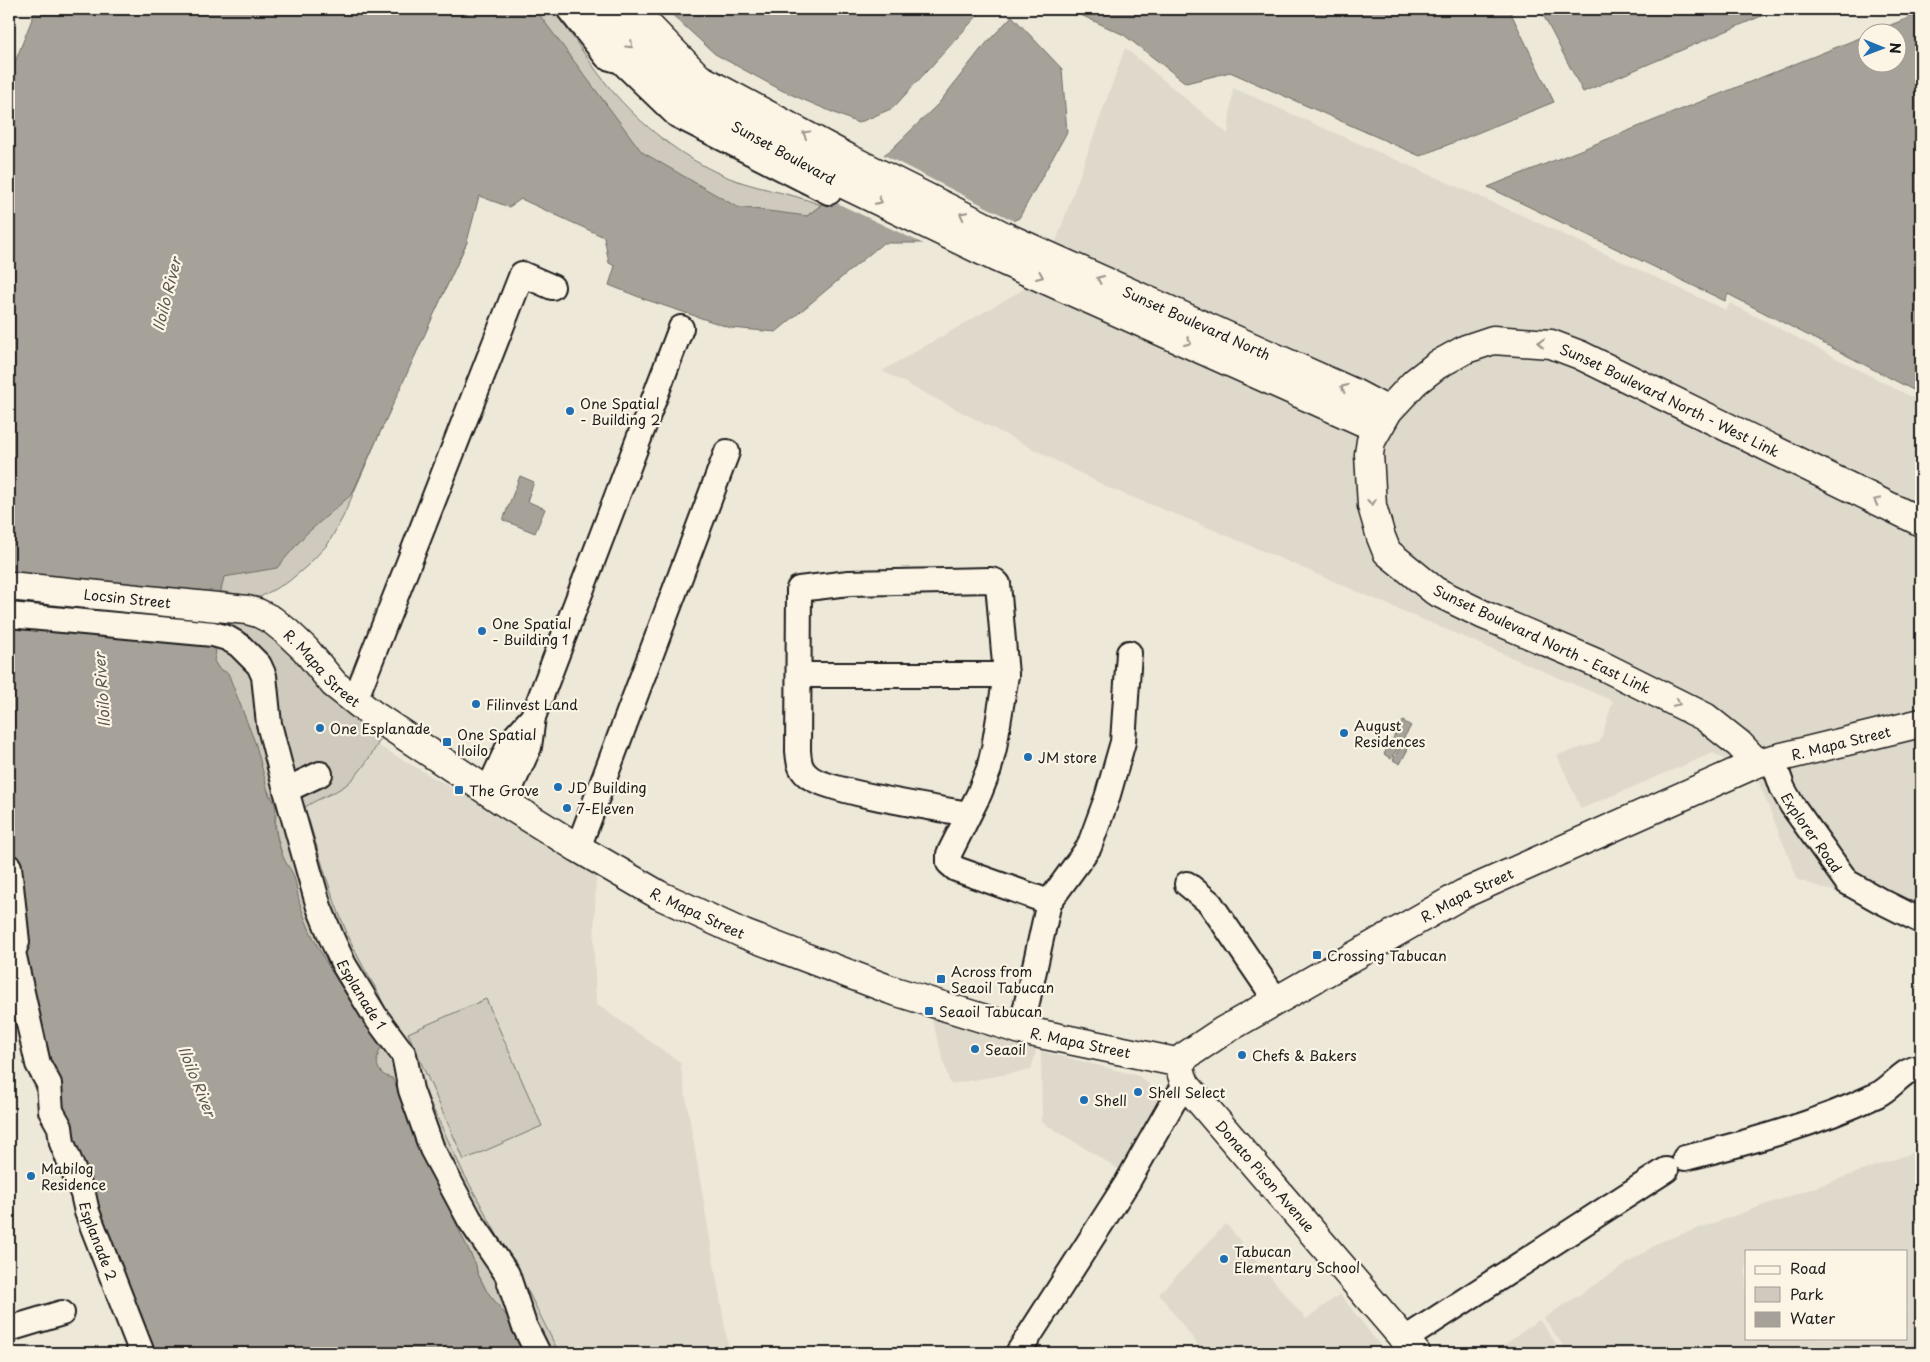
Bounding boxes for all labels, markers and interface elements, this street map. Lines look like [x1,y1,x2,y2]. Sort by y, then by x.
north arrow [1858,22,1908,72]
one-way arrow [624,39,633,48]
text: N [1885,43,1906,54]
street label: Sunset Boulevard [728,115,840,189]
one-way arrow [802,131,811,141]
one-way arrow [874,195,883,205]
one-way arrow [959,211,968,221]
water label: Iloilo River [146,253,187,333]
one-way arrow [1035,270,1044,281]
one-way arrow [1096,275,1105,285]
street label: Sunset Boulevard North [1119,280,1274,365]
one-way arrow [1183,336,1192,347]
one-way arrow [1536,338,1544,349]
street label: Sunset Boulevard North - West Link [1557,338,1784,462]
one-way arrow [1340,384,1349,395]
place label: One Spatial - Building 2 [580,393,661,430]
marker: One Spatial - Building 2 [564,405,576,417]
one-way arrow [1874,497,1883,507]
one-way arrow [1366,499,1377,507]
street label: Sunset Boulevard North - East Link [1430,579,1655,699]
street label: Locsin Street [83,583,172,613]
place label: One Spatial - Building 1 [492,613,572,650]
street label: R. Mapa Street [279,624,365,712]
marker: One Spatial - Building 1 [476,625,488,637]
water label: Iloilo River [87,650,115,728]
place label: Filinvest Land [486,694,578,715]
one-way arrow [1672,697,1681,707]
marker: Filinvest Land [470,698,482,710]
place label: August Residences [1354,715,1425,752]
place label: One Esplanade [330,718,431,739]
street label: R. Mapa Street [1789,720,1893,765]
marker: One Esplanade [314,722,326,734]
place label: One Spatial Iloilo [457,724,537,761]
marker: August Residences [1338,727,1350,739]
marker: One Spatial Iloilo [441,736,453,748]
place label: JM store [1038,747,1097,768]
marker: JM store [1022,751,1034,763]
place label: JD Building [568,777,647,798]
place label: The Grove [469,780,539,801]
marker: JD Building [552,781,564,793]
marker: The Grove [453,784,465,796]
street label: Explorer Road [1776,788,1847,877]
place label: 7-Eleven [577,798,634,819]
marker: 7-Eleven [561,802,573,814]
street label: R. Mapa Street [1416,862,1517,927]
street label: R. Mapa Street [646,882,749,944]
place label: Crossing Tabucan [1327,945,1447,966]
marker: Crossing Tabucan [1311,949,1323,961]
street label: Esplanade 1 [332,956,392,1033]
place label: Across from Seaoil Tabucan [951,961,1054,998]
marker: Across from Seaoil Tabucan [935,973,947,985]
place label: Seaoil Tabucan [939,1001,1042,1022]
marker: Seaoil Tabucan [923,1005,935,1017]
street label: R. Mapa Street [1028,1022,1133,1063]
place label: Seaoil [985,1039,1026,1060]
water label: Iloilo River [173,1042,223,1122]
marker: Seaoil [969,1043,981,1055]
place label: Chefs & Bakers [1252,1045,1357,1066]
marker: Chefs & Bakers [1236,1049,1248,1061]
place label: Shell Select [1148,1082,1226,1103]
marker: Shell Select [1132,1086,1144,1098]
place label: Shell [1094,1090,1127,1111]
marker: Shell [1078,1094,1090,1106]
street label: Donato Pison Avenue [1210,1115,1320,1237]
place label: Mabilog Residence [41,1158,106,1195]
marker: Mabilog Residence [25,1170,37,1182]
street label: Esplanade 2 [75,1200,123,1283]
place label: Tabucan Elementary School [1234,1241,1360,1278]
legend [1745,1250,1908,1340]
marker: Tabucan Elementary School [1218,1253,1230,1265]
text: Road [1790,1256,1826,1279]
text: Park [1790,1282,1824,1305]
text: Water [1790,1306,1835,1329]

